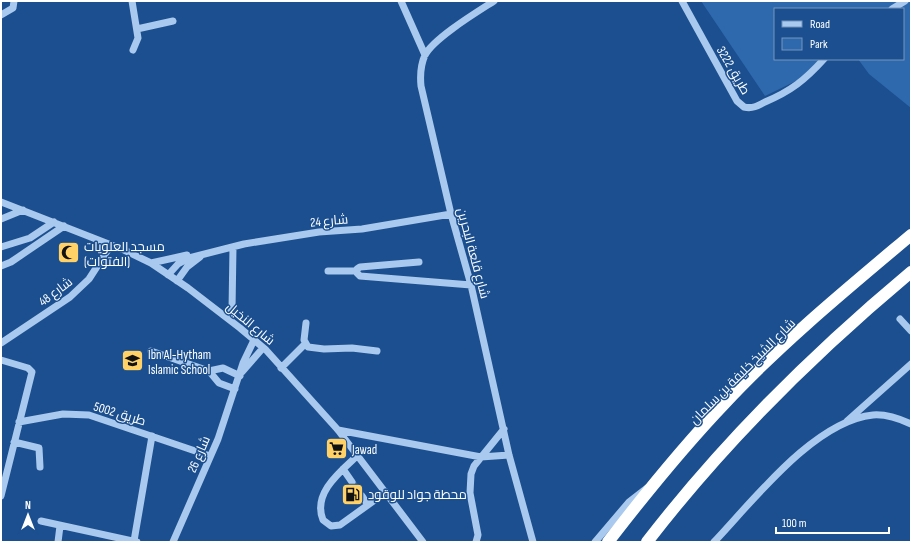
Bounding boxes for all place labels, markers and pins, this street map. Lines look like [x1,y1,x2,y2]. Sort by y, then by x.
place label: مسجد العلويات (الفتوات) [84,239,165,270]
mosque icon: مسجد العلويات (الفتوات) [56,240,82,266]
place label: Ibn Al-Hytham Islamic School [148,347,211,378]
school or university icon: Ibn Al-Hytham Islamic School [120,348,146,374]
supermarket icon: Jawad [323,436,349,462]
place label: Jawad [351,442,377,458]
fuel station icon: محطة جواد للوقود [339,481,365,507]
place label: محطة جواد للوقود [368,487,467,503]

